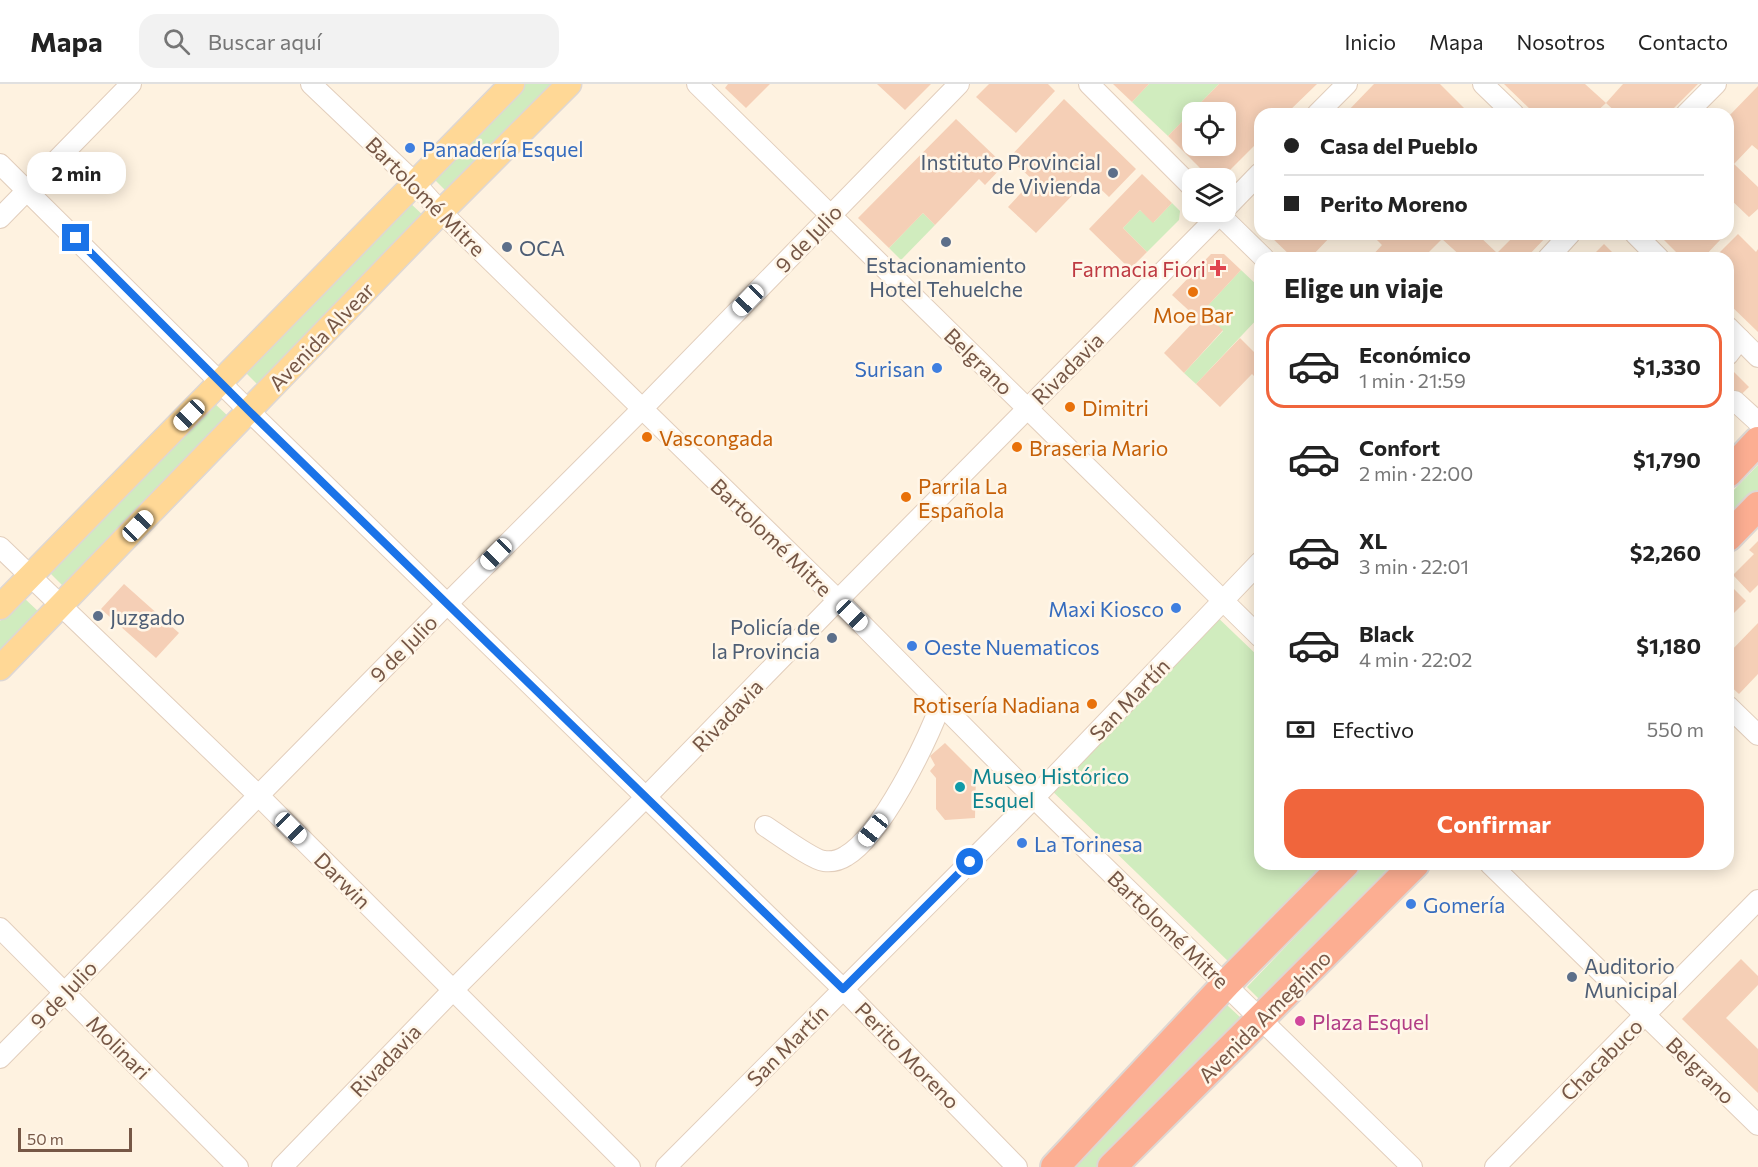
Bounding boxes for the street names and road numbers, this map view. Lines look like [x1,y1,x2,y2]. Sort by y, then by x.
street label: Bartolomé Mitre [361,131,491,261]
street label: 9 de Julio [769,199,847,277]
street label: Avenida Alvear [263,277,379,395]
street label: Belgrano [940,322,1018,400]
street label: Rivadavia [1026,327,1108,409]
street label: Bartolomé Mitre [706,473,838,601]
street label: 9 de Julio [364,609,442,687]
street label: San Martín [1084,653,1174,745]
street label: Rivadavia [686,674,768,756]
street label: Darwin [310,847,376,913]
street label: Bartolomé Mitre [1103,865,1235,993]
street label: Avenida Ameghino [1193,945,1335,1087]
street label: 9 de Julio [24,955,102,1033]
street label: Perito Moreno [851,996,965,1114]
street label: San Martín [741,999,833,1091]
street label: Molinari [82,1010,156,1084]
street label: Chacabuco [1555,1013,1647,1105]
street label: Rivadavia [344,1019,426,1101]
street label: Belgrano [1662,1031,1740,1109]

